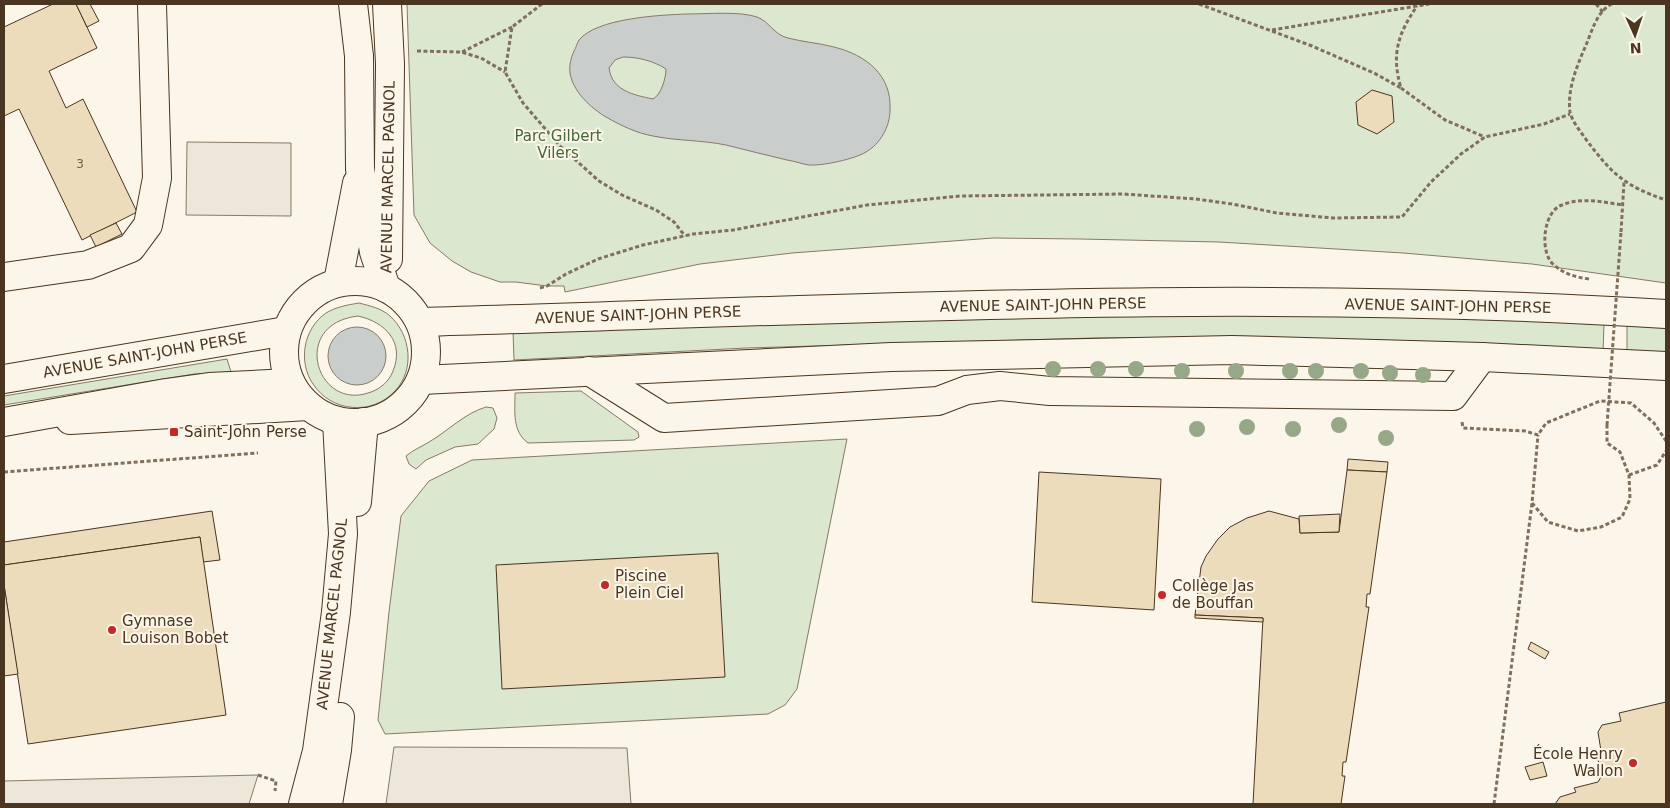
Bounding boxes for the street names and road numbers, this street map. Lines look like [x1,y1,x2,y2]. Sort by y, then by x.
street label: AVENUE MARCEL PAGNOL [377,80,399,273]
street label: AVENUE SAINT-JOHN PERSE [940,294,1146,316]
street label: AVENUE SAINT-JOHN PERSE [1345,295,1551,317]
street label: AVENUE SAINT-JOHN PERSE [534,302,742,328]
street label: AVENUE SAINT-JOHN PERSE [42,328,248,382]
street label: AVENUE MARCEL PAGNOL [313,517,351,711]

